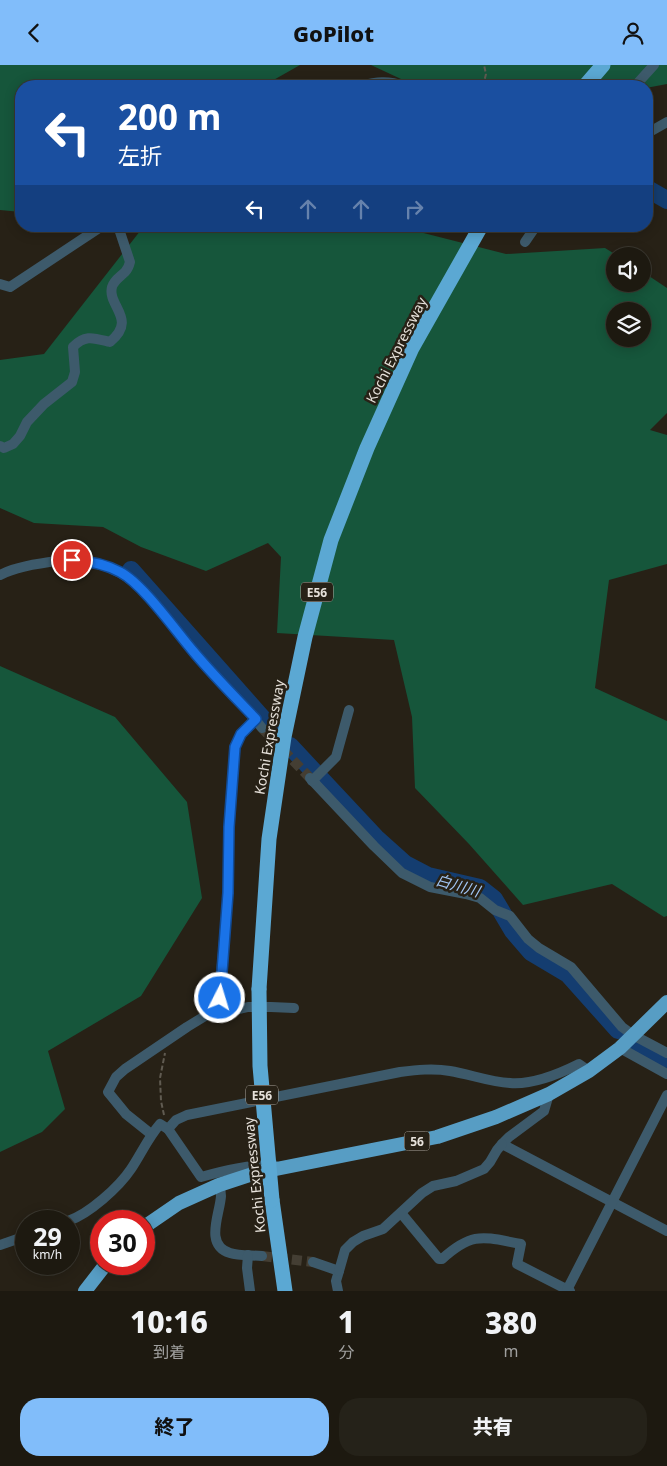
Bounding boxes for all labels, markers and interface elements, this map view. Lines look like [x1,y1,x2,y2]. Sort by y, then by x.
text: GoPilot [293,18,374,48]
icon: back [20,19,48,47]
icon: person [619,19,647,47]
text: 200 m [118,93,221,140]
icon: left [35,100,100,165]
text: 左折 [118,140,162,170]
icon: left [241,195,269,223]
icon: ahead [294,195,322,223]
icon: ahead [347,195,375,223]
icon: right [400,195,428,223]
map controls [606,247,651,347]
button: sound [606,247,651,292]
street label: Kochi Expressway [361,293,431,406]
button: layers [606,302,651,347]
pin [51,539,93,581]
icon: arrive [58,546,86,574]
road number: E56 [301,583,333,601]
street label: Kochi Expressway [250,677,289,796]
water label: 白川川 [434,869,484,901]
position arrow [193,971,245,1023]
road number: E56 [246,1085,278,1105]
street label: Kochi Expressway [238,1115,270,1234]
road number: 56 [404,1131,430,1151]
speed limit sign: 30 [90,1210,155,1275]
text: 29 [33,1219,62,1253]
text: km/h [33,1246,62,1263]
text: 10:16 [130,1301,208,1342]
text: 1 [338,1301,355,1342]
text: 380 [485,1302,537,1343]
text: m [504,1340,519,1362]
text: 到着 [153,1341,185,1363]
text: 分 [338,1341,354,1363]
button: 終了 [20,1398,329,1456]
button: 共有 [339,1398,647,1456]

